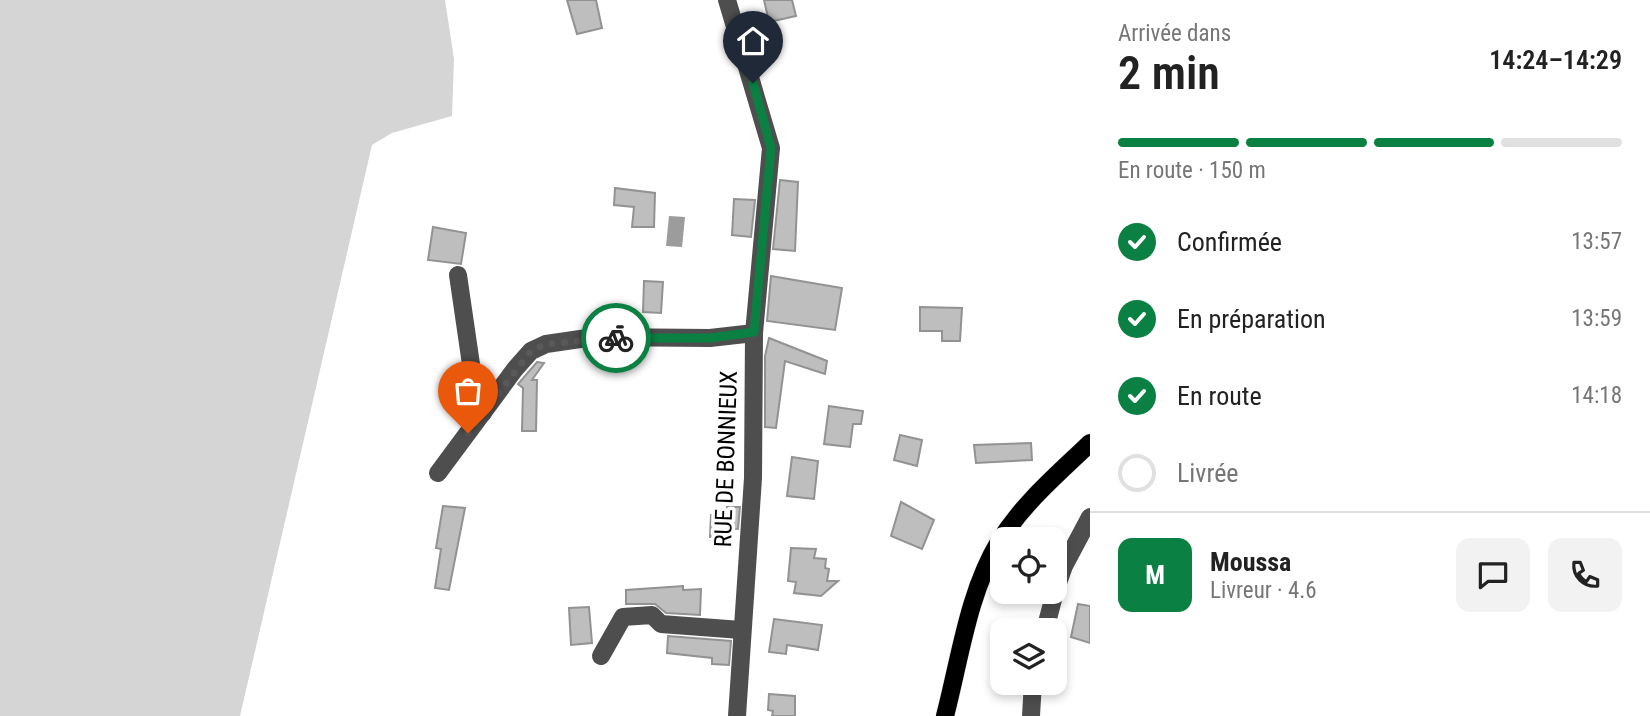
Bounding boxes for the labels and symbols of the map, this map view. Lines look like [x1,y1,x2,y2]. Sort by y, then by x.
pin [723,11,783,83]
courier [581,303,651,373]
pin [438,361,498,433]
street label: RUE DE BONNIEUX [709,370,743,548]

